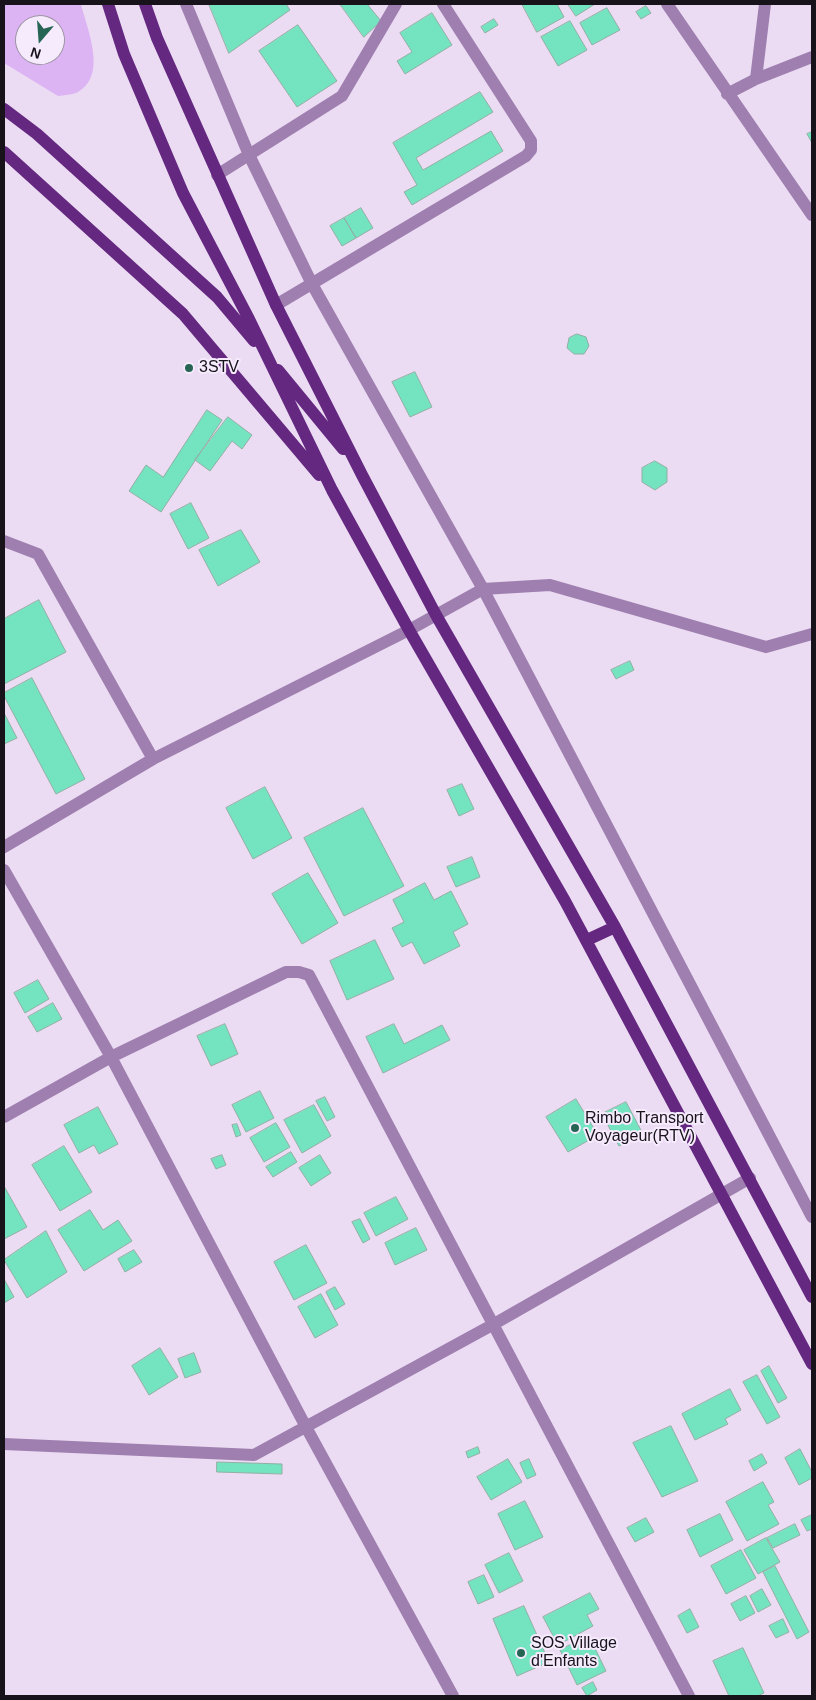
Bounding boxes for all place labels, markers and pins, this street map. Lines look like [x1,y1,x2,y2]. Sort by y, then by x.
place label: 3STV [199,358,239,378]
marker: 3STV [183,362,195,374]
place label: Rimbo Transport Voyageur(RTV) [585,1109,704,1147]
marker: Rimbo Transport Voyageur(RTV) [569,1122,581,1134]
place label: SOS Village d'Enfants [531,1634,617,1672]
marker: SOS Village d'Enfants [515,1647,527,1659]

